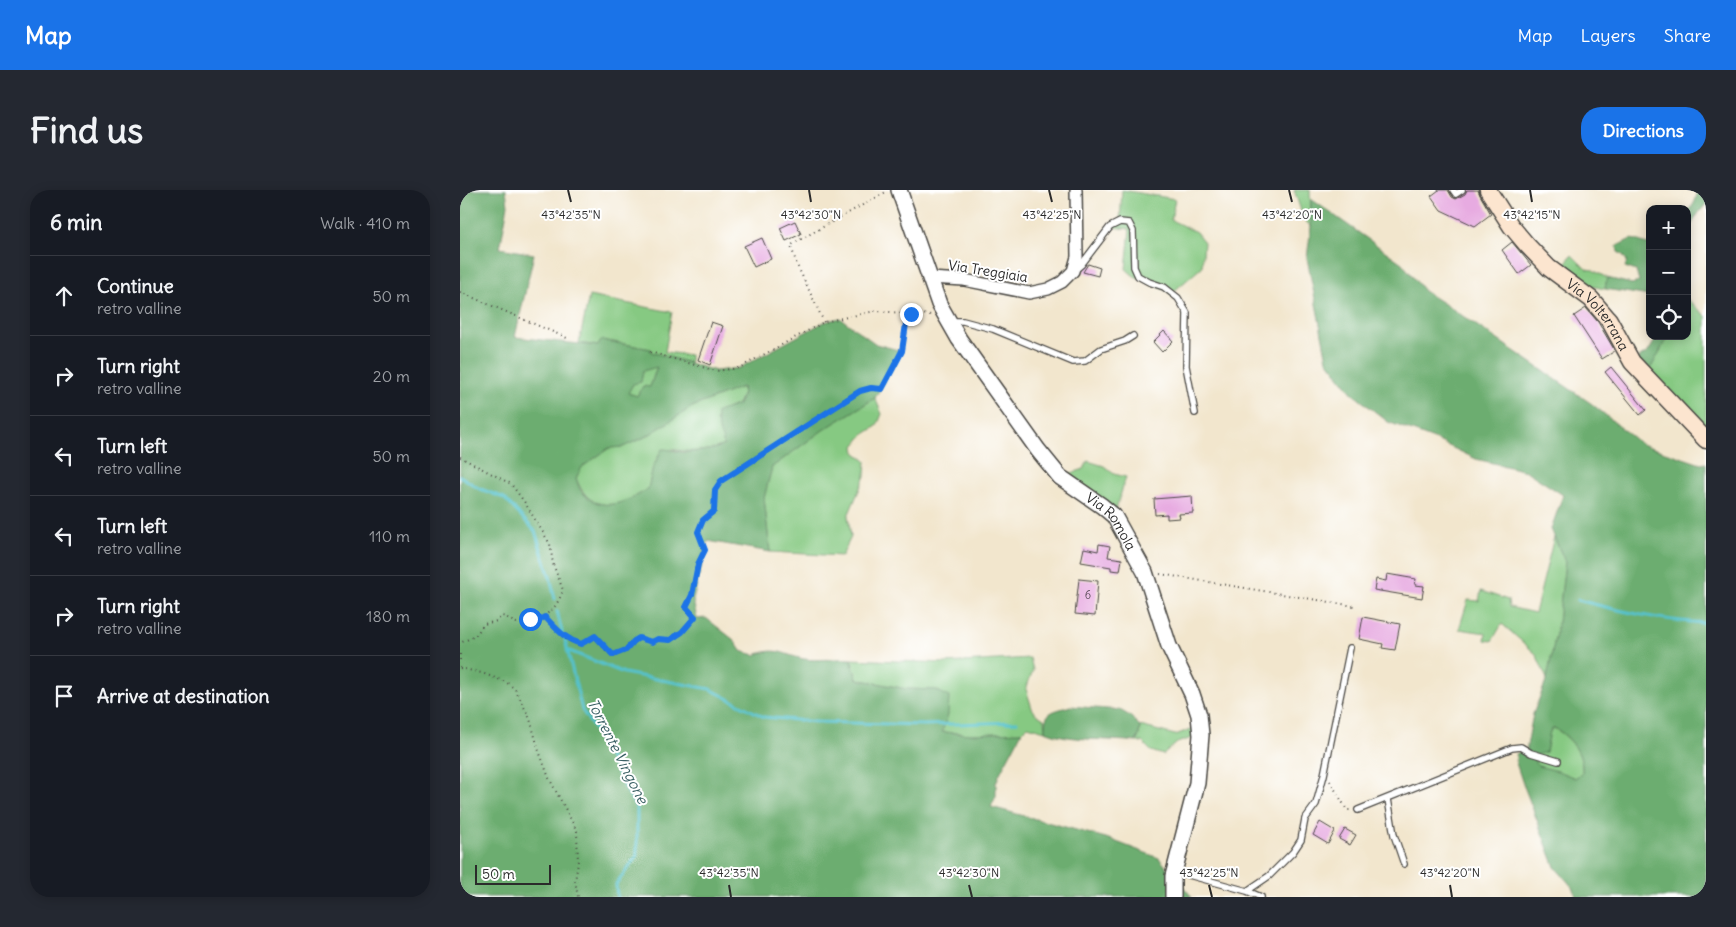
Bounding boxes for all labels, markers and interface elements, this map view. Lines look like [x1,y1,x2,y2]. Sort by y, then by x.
text: Map [25,20,72,50]
text: Map [1517,24,1552,47]
text: Layers [1580,24,1636,47]
text: Share [1664,24,1711,47]
button: Directions [1581,107,1706,154]
text: Find us [30,108,143,152]
map controls [1646,205,1691,340]
button: + [1646,205,1691,250]
text: 43°42'35"N [541,207,601,222]
text: 43°42'30"N [781,207,841,222]
text: 43°42'25"N [1022,207,1082,222]
text: 43°42'20"N [1262,207,1322,222]
text: 43°42'15"N [1503,207,1561,222]
text: 6 min [50,209,102,236]
text: Walk · 410 m [320,213,410,233]
button: − [1646,250,1691,295]
street label: Via Treggiaia [947,256,1029,286]
text: Continue [97,274,174,298]
street label: Via Volterrana [1563,275,1633,354]
icon: ahead [50,282,78,310]
text: 50 m [372,286,410,306]
button: locate [1646,295,1691,340]
text: retro valline [97,298,182,318]
route end [900,303,923,326]
text: Turn right [97,354,180,378]
icon: right [50,362,78,390]
text: 20 m [373,366,410,386]
text: retro valline [97,378,182,398]
text: Turn left [97,434,167,458]
icon: left [50,442,78,470]
text: 50 m [372,446,410,466]
text: retro valline [97,458,182,478]
street label: Via Romola [1082,488,1140,553]
text: Turn left [97,514,167,538]
icon: left [50,522,78,550]
text: 110 m [369,526,410,546]
text: retro valline [97,538,182,558]
house number: 6 [1085,588,1091,602]
text: Turn right [97,594,180,618]
icon: right [50,602,78,630]
text: 180 m [366,606,410,626]
route start [519,608,542,631]
text: retro valline [97,618,182,638]
icon: arrive [50,682,78,710]
text: Arrive at destination [97,684,270,708]
water label: Torrente Vingone [583,695,653,807]
scale bar [475,862,551,885]
text: 50 m [482,865,515,883]
text: 43°42'35"N [699,865,759,880]
text: 43°42'30"N [939,865,999,880]
text: 43°42'25"N [1179,865,1239,880]
text: 43°42'20"N [1420,865,1480,880]

